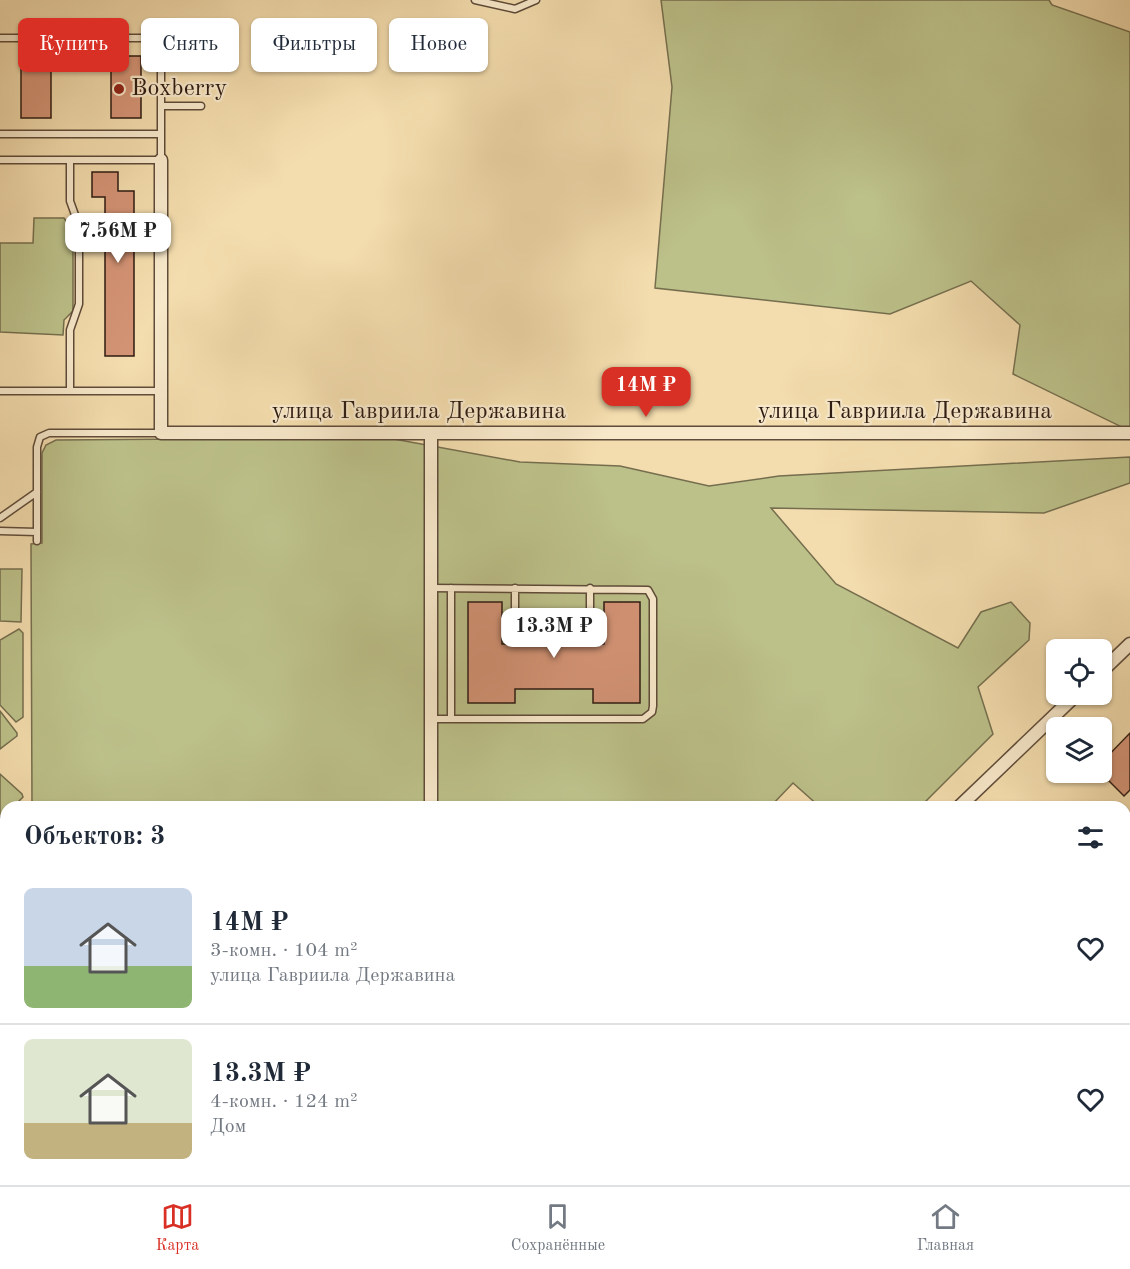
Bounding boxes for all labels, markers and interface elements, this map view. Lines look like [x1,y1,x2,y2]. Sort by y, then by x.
chip: Купить [18,18,129,72]
chip: Снять [141,18,239,72]
chip: Фильтры [251,18,377,72]
chip: Новое [389,18,488,72]
place label: Boxberry [131,77,227,101]
marker: Boxberry [112,82,126,96]
pin: 7.56M ₽ [63,213,173,264]
text: 7.56M ₽ [79,222,157,242]
pin: 14M ₽ [604,367,688,418]
text: 14M ₽ [616,376,676,396]
street label: улица Гавриила Державина [272,400,566,424]
street label: улица Гавриила Державина [758,400,1052,424]
pin: 13.3M ₽ [499,608,609,659]
text: 13.3M ₽ [515,617,593,637]
map controls [1046,639,1112,783]
button: locate [1046,639,1112,705]
button: layers [1046,717,1112,783]
icon: filters [1074,821,1107,854]
text: Объектов: 3 [24,824,165,850]
text: 14M ₽ [210,910,289,936]
icon: home [72,912,144,984]
icon: heart [1074,932,1107,965]
text: 3-комн. · 104 m² [210,941,358,961]
text: улица Гавриила Державина [210,966,455,986]
text: 13.3M ₽ [210,1061,311,1087]
icon: home [72,1063,144,1135]
icon: heart [1074,1083,1107,1116]
text: 4-комн. · 124 m² [210,1092,358,1112]
text: Дом [210,1117,246,1137]
tab: Карта [156,1200,199,1256]
tab: Сохранённые [511,1200,605,1256]
tab: Главная [917,1200,974,1256]

